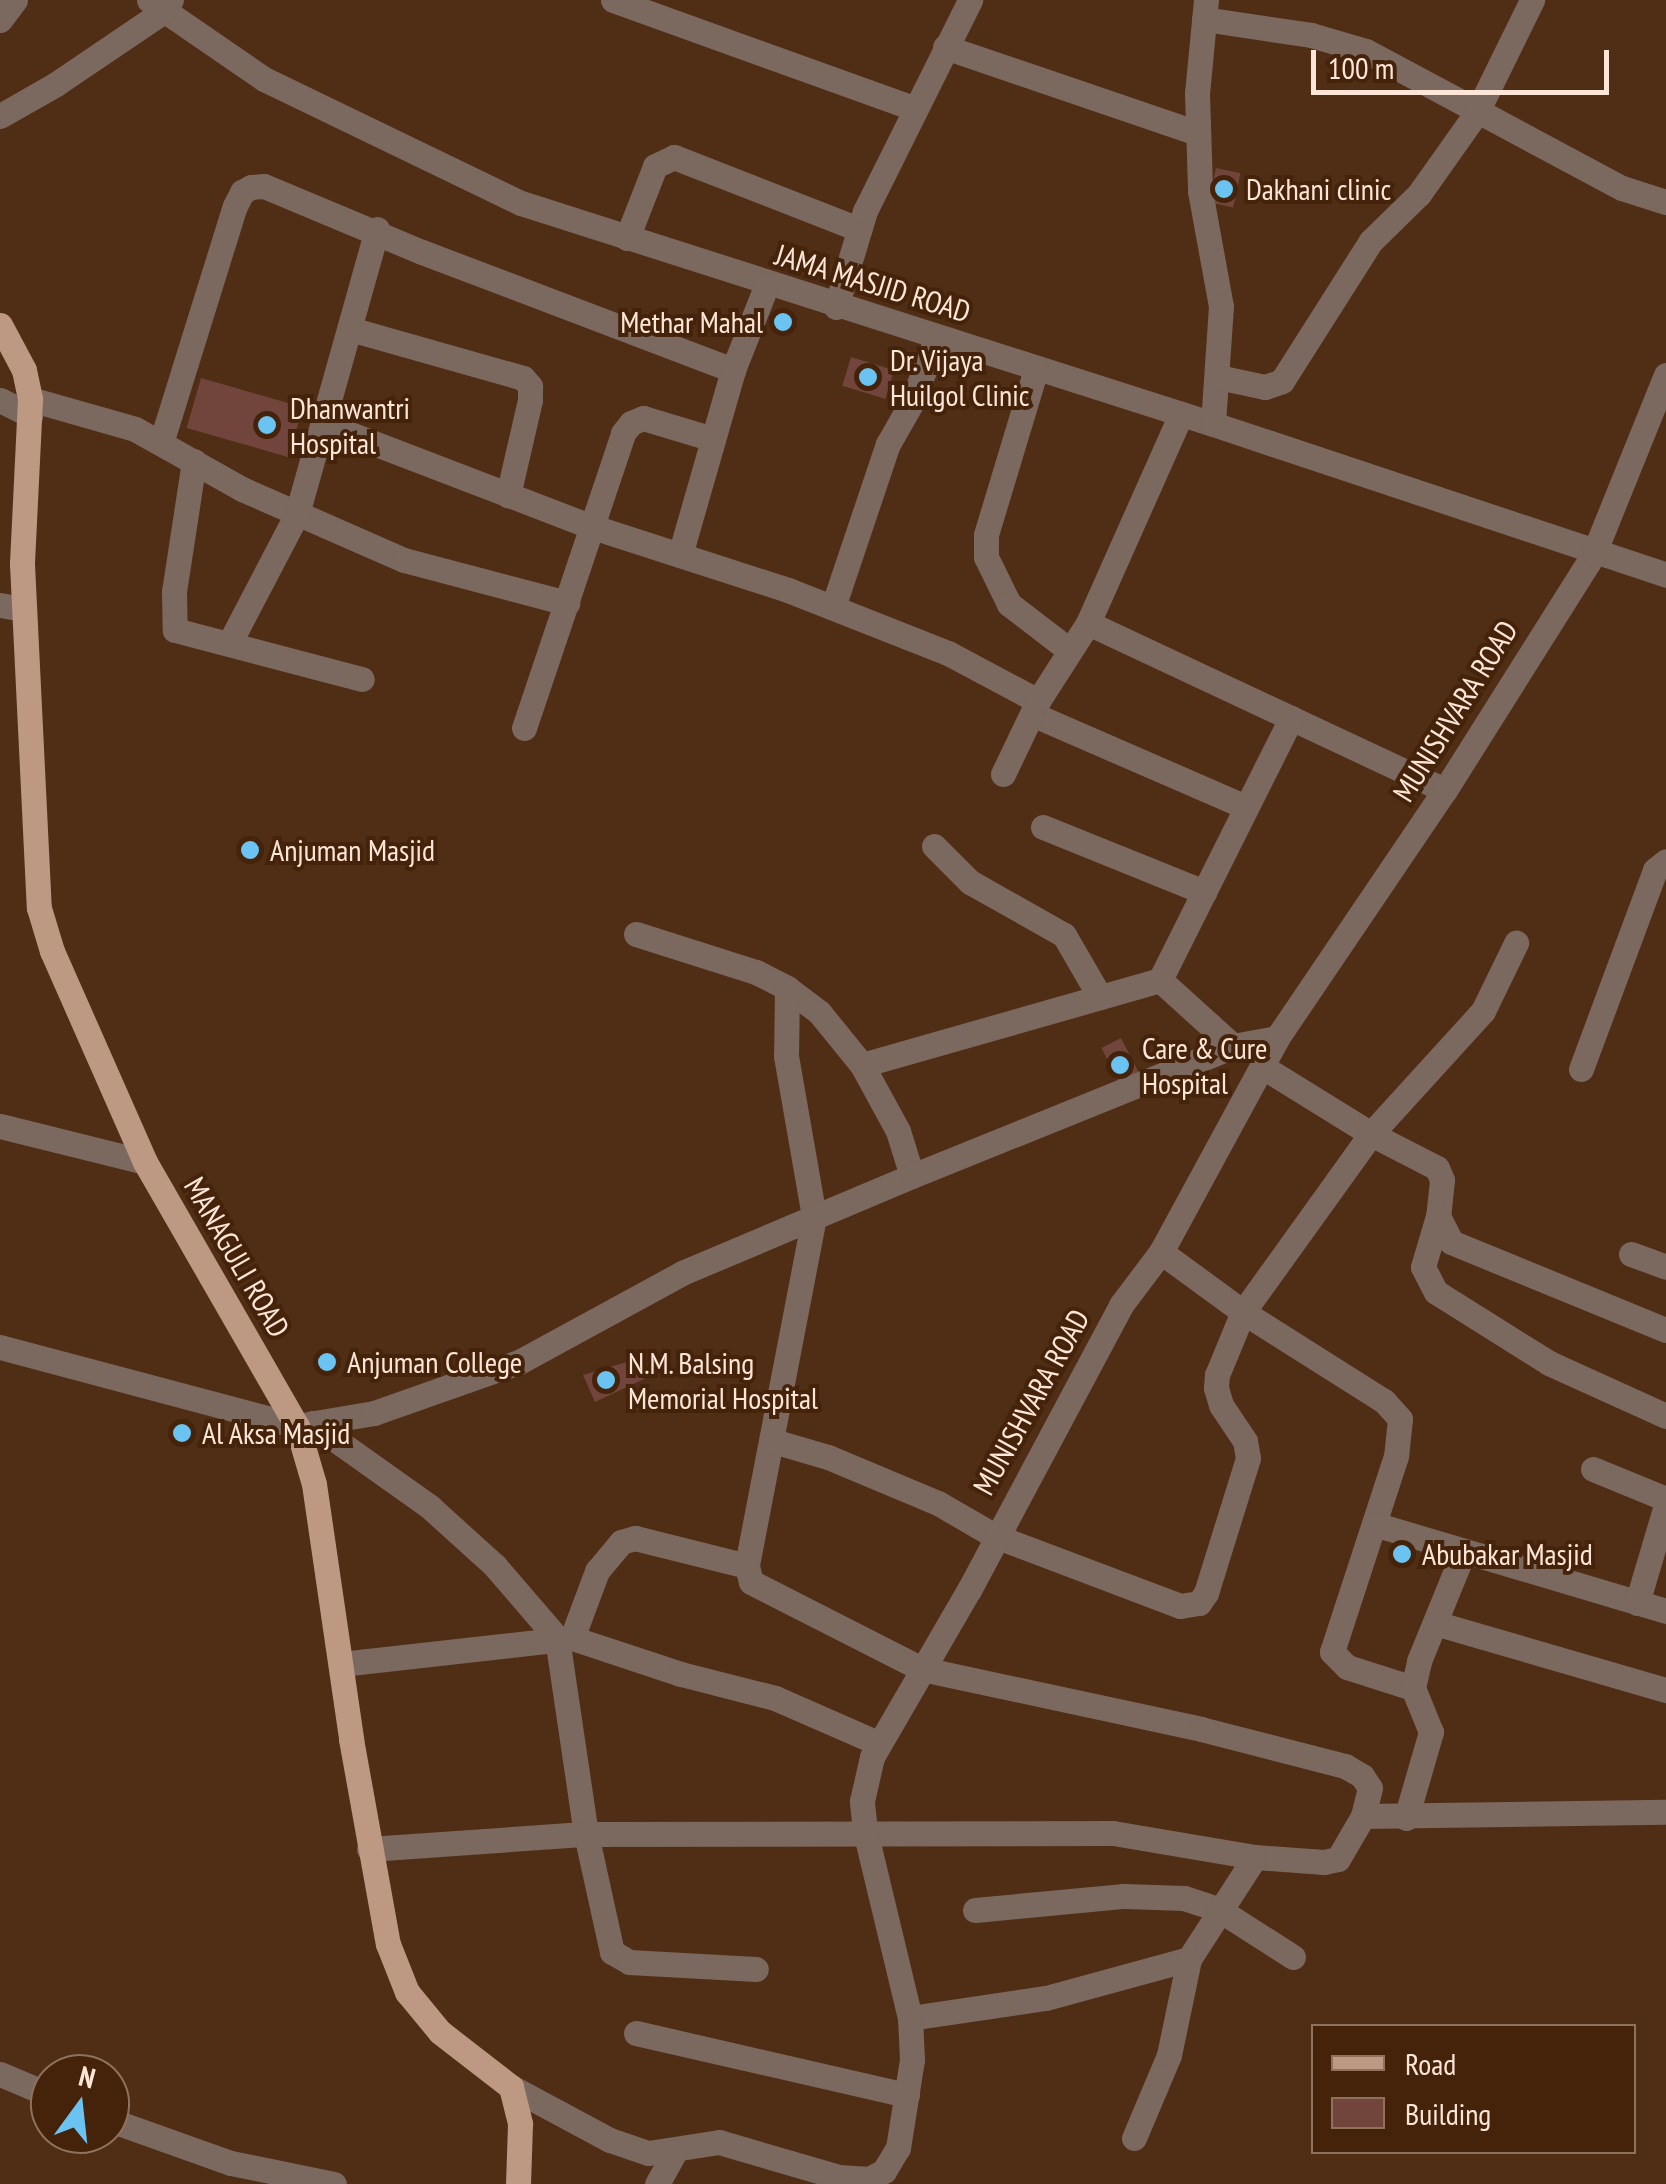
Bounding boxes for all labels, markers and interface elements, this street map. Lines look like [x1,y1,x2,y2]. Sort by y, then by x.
scale bar [1316,30,1614,92]
text: 100 m [1328,48,1394,87]
place label: Dakhani clinic [1246,171,1391,207]
marker: Dakhani clinic [1211,176,1237,202]
street label: JAMA MASJID ROAD [771,236,975,330]
place label: Methar Mahal [620,304,763,340]
marker: Methar Mahal [772,311,794,333]
place label: Dr. Vijaya Huilgol Clinic [890,342,1029,412]
marker: Dr. Vijaya Huilgol Clinic [855,364,881,390]
place label: Dhanwantri Hospital [290,390,410,460]
marker: Dhanwantri Hospital [254,412,280,438]
street label: MUNISHVARA ROAD [1385,614,1525,808]
place label: Anjuman Masjid [270,832,435,868]
marker: Anjuman Masjid [239,839,261,861]
place label: Care & Cure Hospital [1142,1030,1267,1100]
marker: Care & Cure Hospital [1107,1052,1133,1078]
street label: MANAGULI ROAD [177,1171,297,1343]
street label: MUNISHVARA ROAD [965,1303,1097,1501]
place label: Anjuman College [347,1344,522,1380]
place label: N.M. Balsing Memorial Hospital [628,1345,818,1416]
marker: Anjuman College [316,1351,338,1373]
marker: N.M. Balsing Memorial Hospital [593,1367,619,1393]
place label: Al Aksa Masjid [202,1415,351,1451]
marker: Al Aksa Masjid [171,1422,193,1444]
place label: Abubakar Masjid [1422,1536,1593,1572]
marker: Abubakar Masjid [1391,1543,1413,1565]
legend [1311,2024,1636,2154]
text: Road [1405,2044,1456,2083]
north arrow [30,2054,130,2154]
text: N [75,2057,99,2096]
text: Building [1405,2094,1491,2133]

